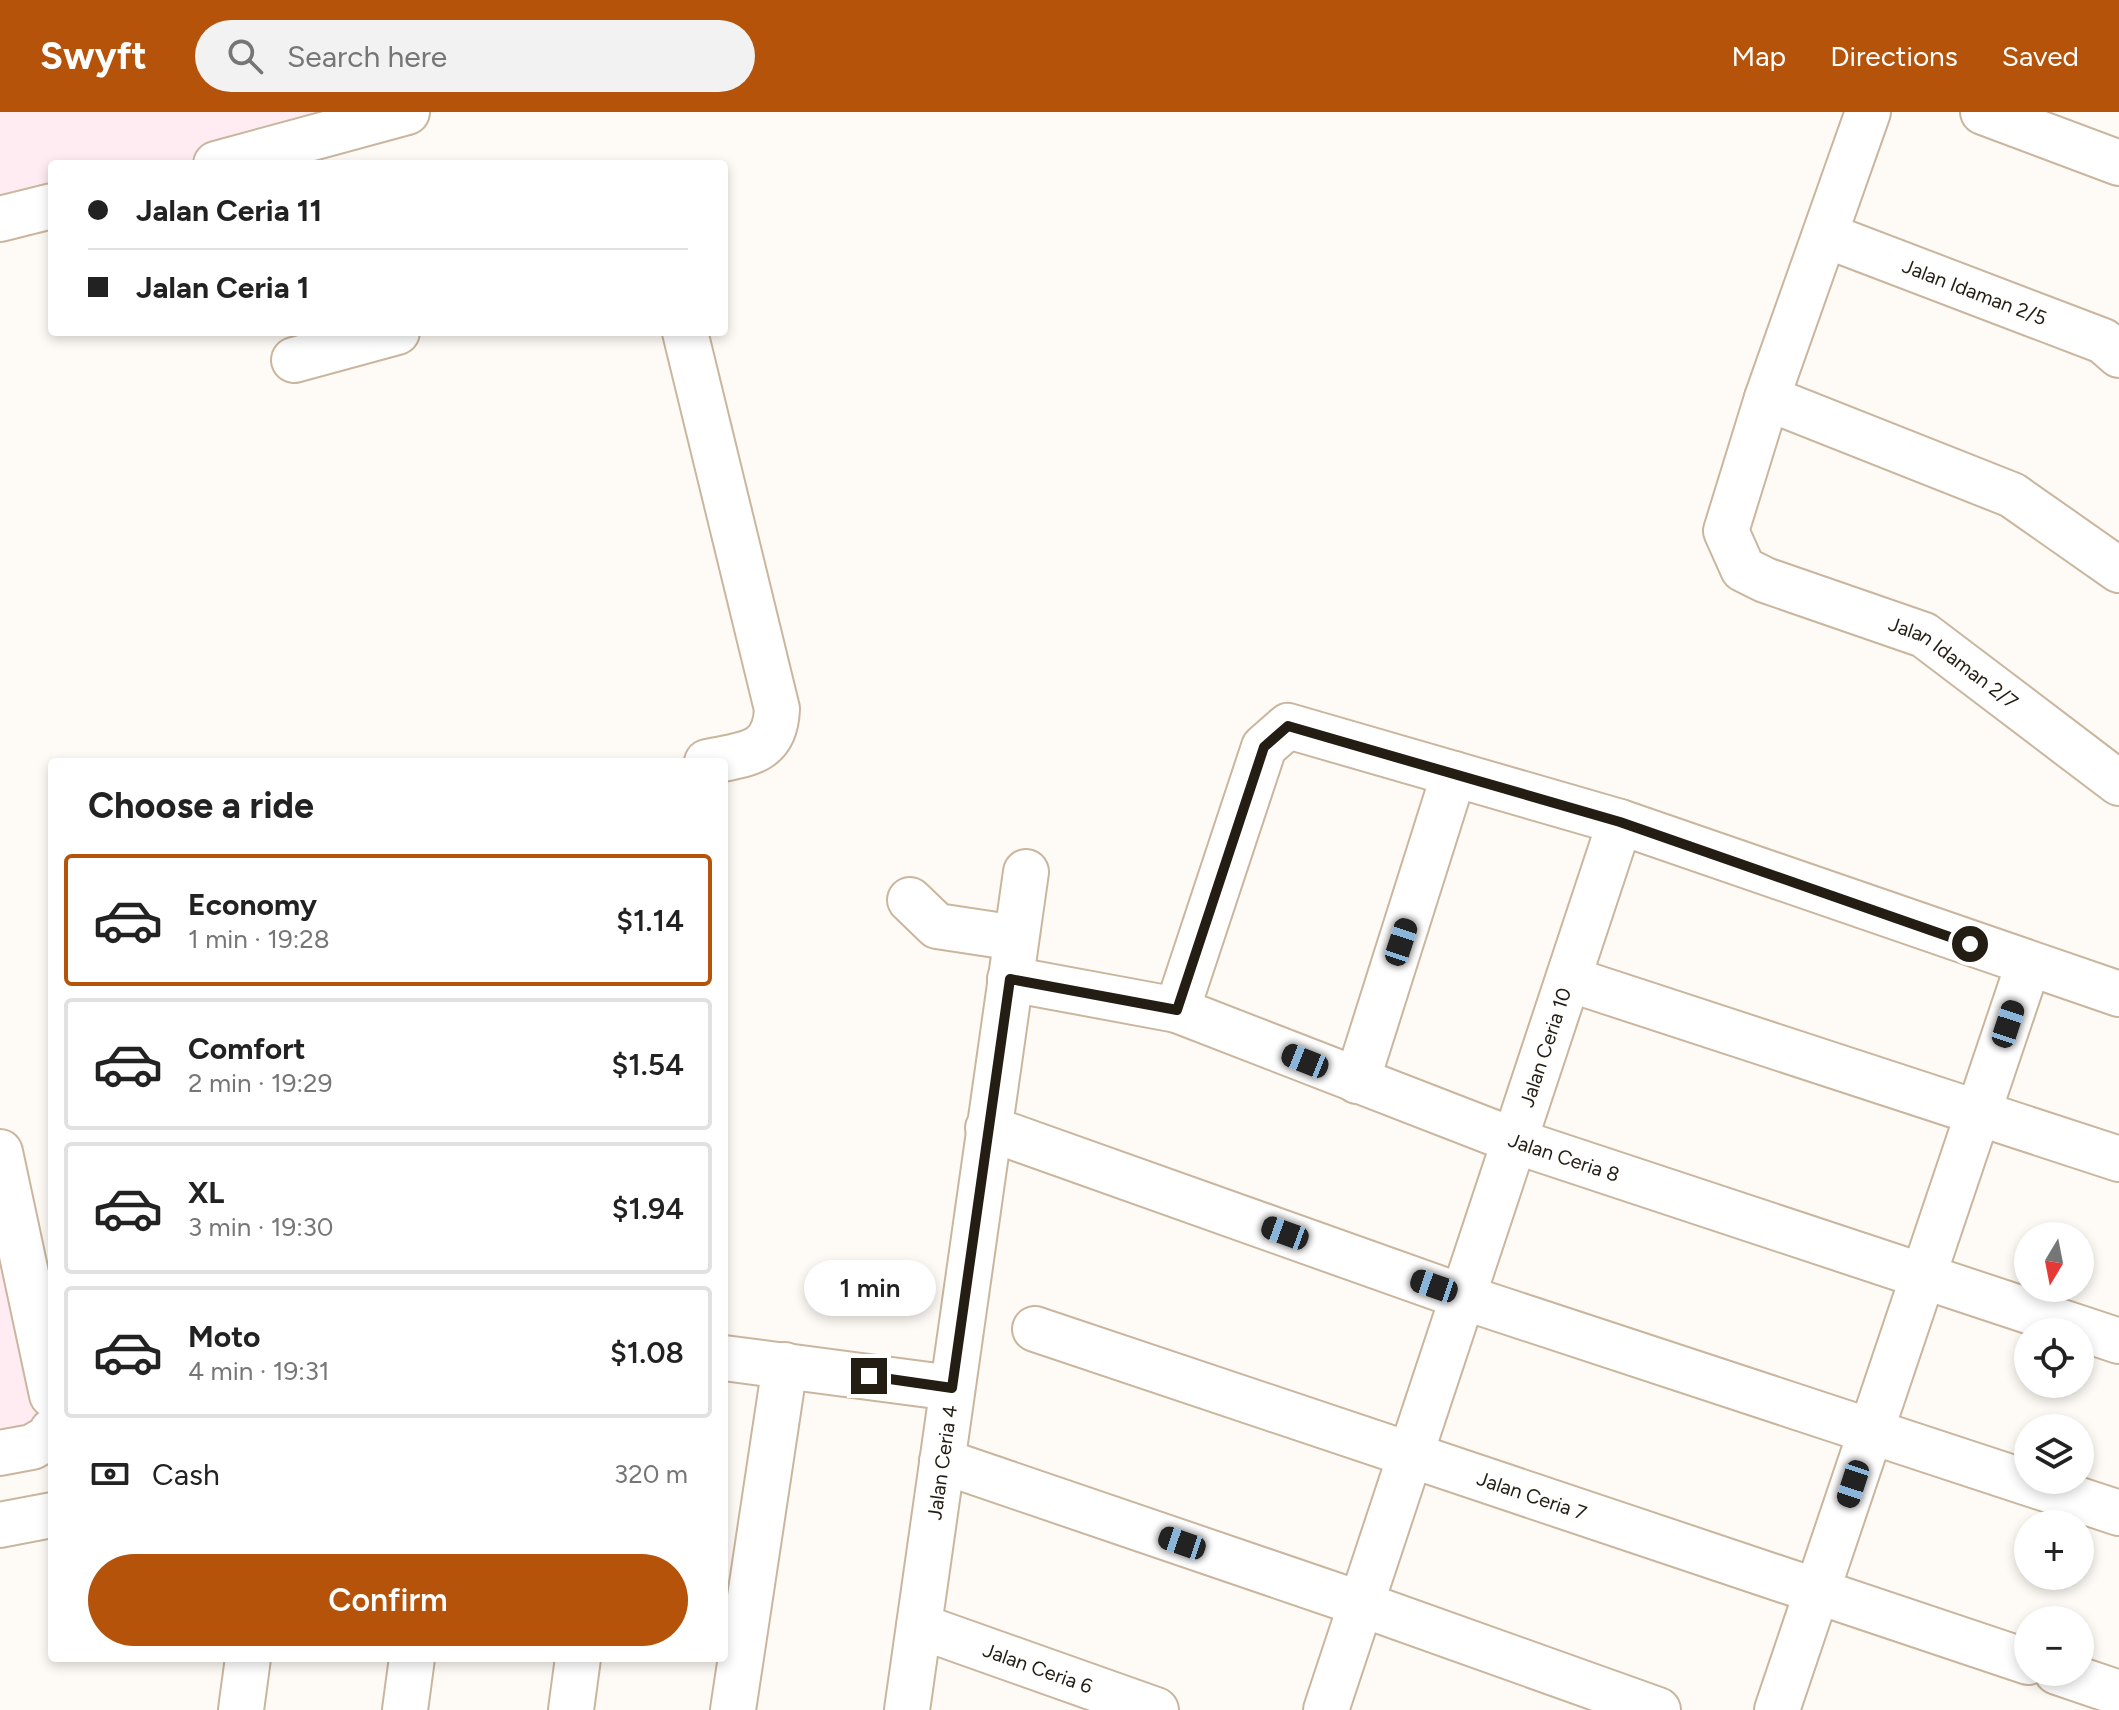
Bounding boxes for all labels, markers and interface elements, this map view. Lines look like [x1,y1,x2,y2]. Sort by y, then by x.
search box [195,20,755,92]
text: Swyft [40,33,147,79]
icon: search [223,34,267,78]
text: Search here [287,38,447,75]
text: Map [1732,39,1786,73]
text: Directions [1830,39,1958,73]
text: Saved [2002,39,2079,73]
text: Jalan Ceria 11 [136,192,322,229]
street label: Jalan Idaman 2/5 [1899,254,2050,330]
text: Jalan Ceria 1 [136,269,310,306]
street label: Jalan Idaman 2/7 [1885,612,2023,714]
text: Choose a ride [88,784,314,827]
icon: car [92,884,164,956]
text: Economy [188,886,317,923]
text: $1.14 [616,902,684,939]
car [1382,915,1420,969]
text: 1 min · 19:28 [188,923,330,955]
route start [1952,926,1988,962]
street label: Jalan Ceria 10 [1514,985,1576,1110]
car [1989,997,2027,1051]
icon: car [92,1028,164,1100]
text: Comfort [188,1030,306,1067]
car [1278,1041,1332,1081]
text: $1.54 [612,1046,684,1083]
text: 2 min · 19:29 [188,1067,332,1099]
street label: Jalan Ceria 8 [1505,1128,1623,1187]
icon: car [92,1172,164,1244]
text: XL [188,1174,224,1211]
text: $1.94 [612,1190,684,1227]
text: 3 min · 19:30 [188,1211,334,1243]
car [1258,1214,1312,1252]
north arrow [2014,1222,2094,1302]
map controls [2014,1222,2094,1686]
callout: 1 min [803,1260,935,1316]
car [1407,1267,1461,1305]
text: 1 min [840,1272,900,1304]
icon: car [92,1316,164,1388]
text: Moto [188,1318,260,1355]
button: locate [2014,1318,2094,1398]
text: $1.08 [610,1334,684,1371]
text: 4 min · 19:31 [188,1355,330,1387]
route end [851,1358,887,1394]
street label: Jalan Ceria 4 [922,1404,962,1521]
button: layers [2014,1414,2094,1494]
icon: cash [88,1452,132,1496]
text: Cash [152,1456,220,1493]
car [1834,1457,1872,1511]
text: 320 m [614,1458,688,1490]
street label: Jalan Ceria 7 [1474,1466,1590,1525]
button: + [2014,1510,2094,1590]
car [1155,1524,1209,1562]
button: Confirm [88,1554,688,1646]
button: − [2014,1606,2094,1686]
street label: Jalan Ceria 6 [980,1638,1096,1699]

